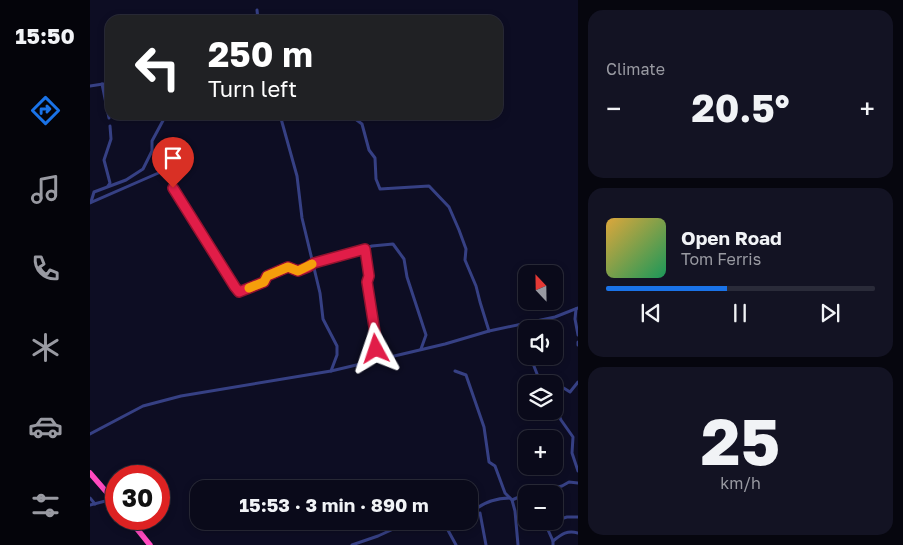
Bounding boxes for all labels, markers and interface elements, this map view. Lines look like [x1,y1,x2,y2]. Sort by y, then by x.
text: 15:50 [15,22,75,49]
text: 250 m [208,33,313,75]
icon: left [125,35,190,100]
text: Climate [606,59,665,79]
text: Turn left [208,75,297,102]
text: 20.5° [691,85,790,130]
text: − [606,92,621,125]
text: + [860,92,875,125]
icon: directions [28,93,63,128]
pin [152,137,194,188]
icon: arrive [159,144,187,172]
icon: music [28,172,63,207]
text: Open Road [681,226,782,249]
text: Tom Ferris [681,249,761,269]
icon: phone [28,251,63,286]
north arrow [518,265,562,310]
map controls [518,265,563,530]
icon: previous [637,299,665,327]
icon: pause [726,299,754,327]
icon: next [816,299,844,327]
button: sound [518,320,563,365]
position arrow [349,322,401,374]
icon: climate [28,330,63,365]
button: layers [518,375,563,420]
text: 25 [701,401,780,479]
icon: car [28,409,63,444]
button: + [518,430,563,475]
speed limit sign: 30 [105,465,170,530]
text: km/h [720,473,761,493]
button: − [518,485,563,530]
icon: filters [28,488,63,523]
text: 15:53 · 3 min · 890 m [239,493,429,516]

